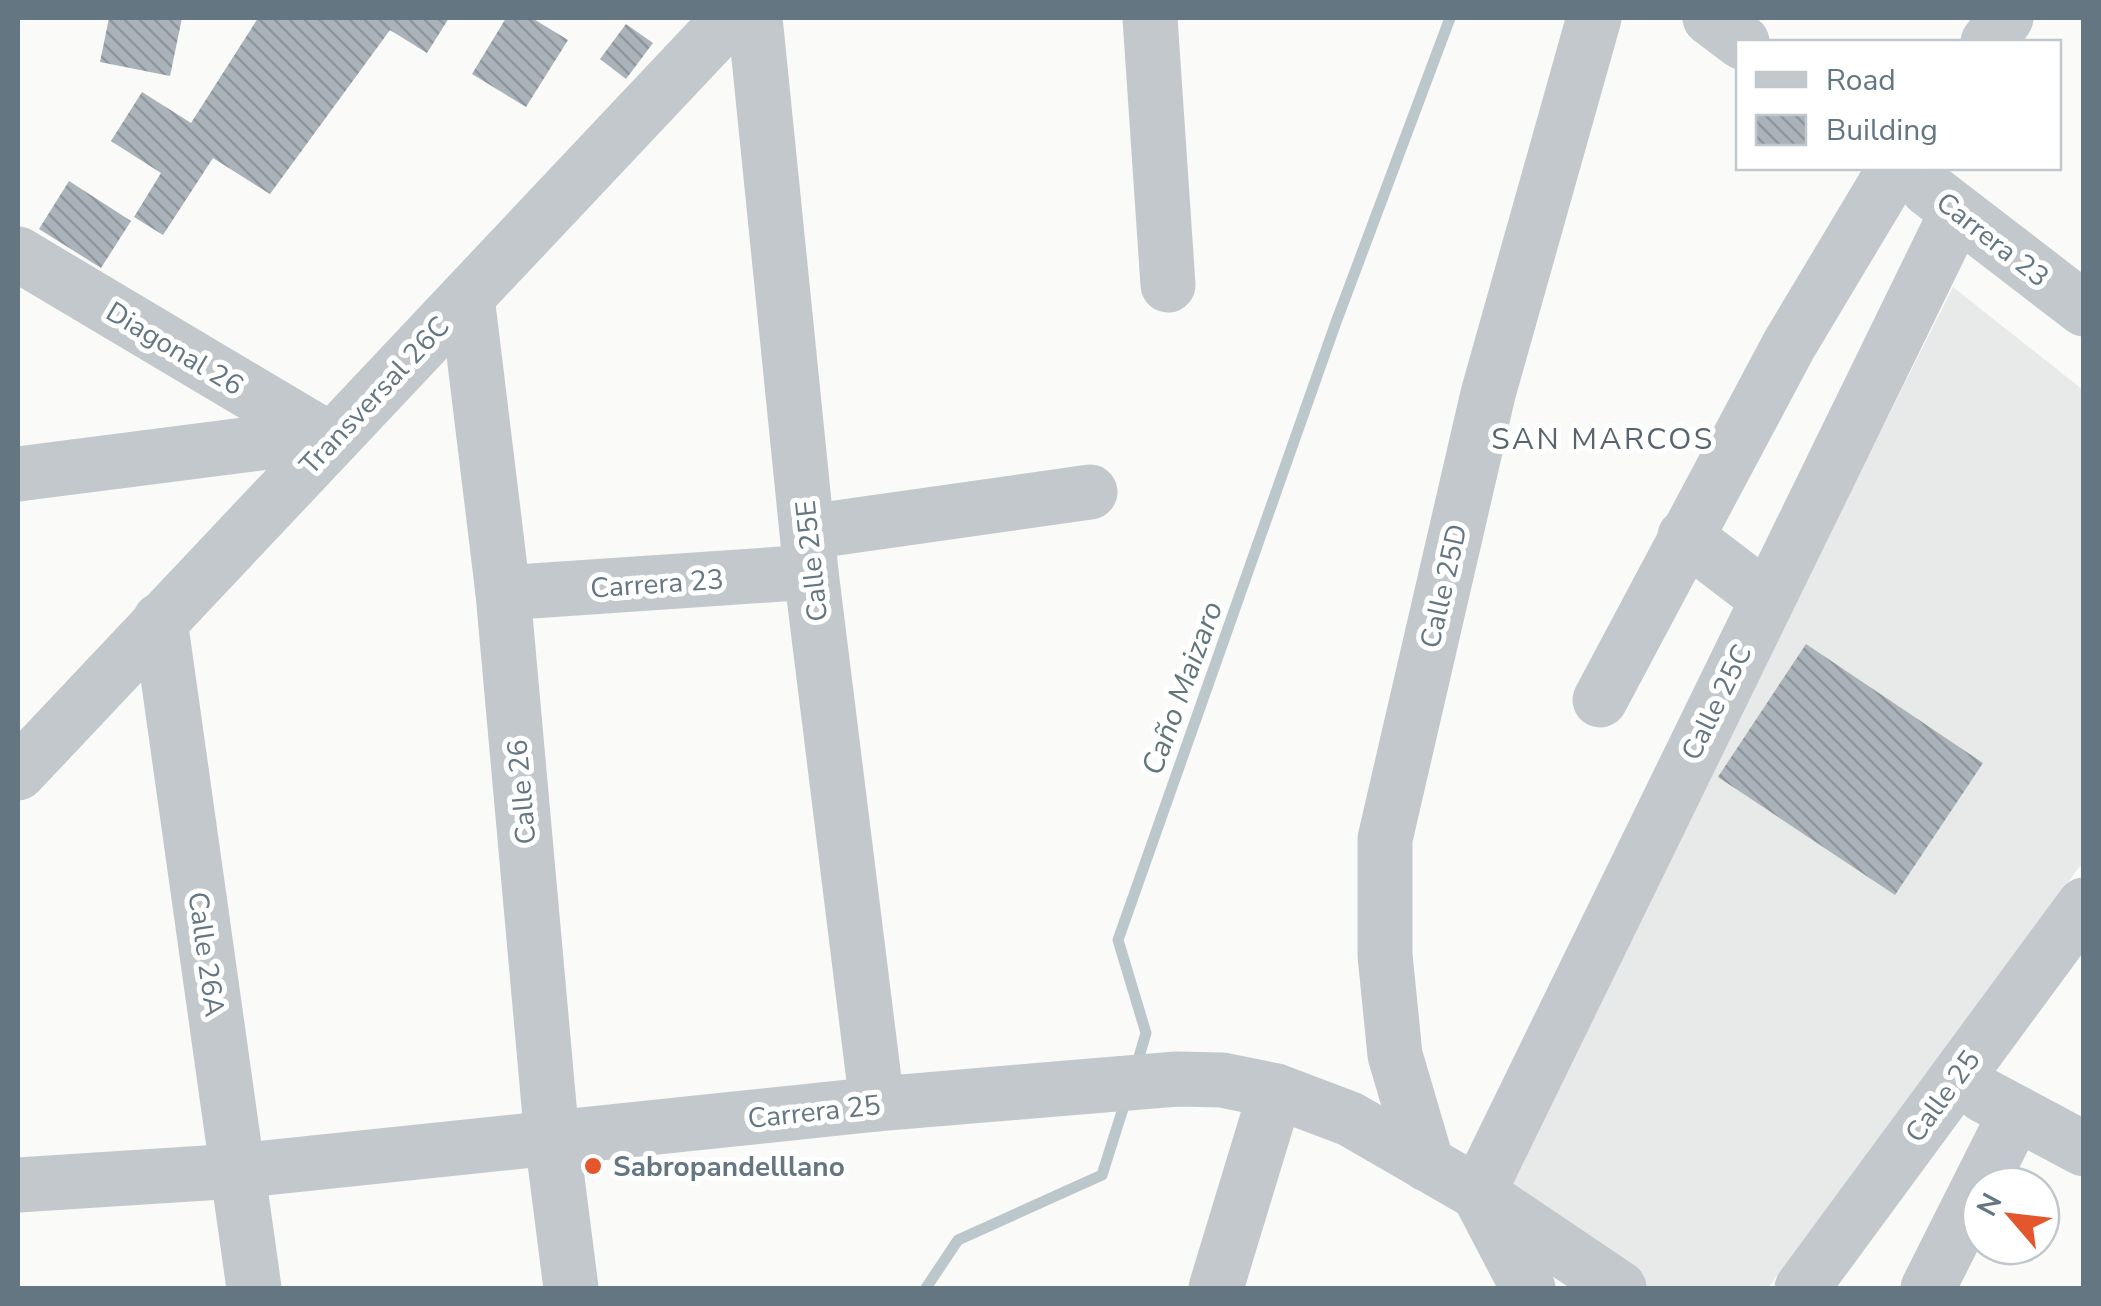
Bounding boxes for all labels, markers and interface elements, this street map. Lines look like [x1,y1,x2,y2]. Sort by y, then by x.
legend [1736,40,2061,170]
text: Road [1826,60,1896,101]
text: Building [1826,110,1938,151]
street label: Carrera 23 [1928,184,2057,296]
street label: Diagonal 26 [99,293,250,405]
street label: Transversal 26C [291,308,458,483]
district label: SAN MARCOS [1491,419,1715,460]
street label: Calle 25E [787,498,837,623]
street label: Calle 25D [1411,520,1477,652]
street label: Carrera 23 [589,560,725,608]
water label: Caño Maizaro [1132,595,1233,781]
street label: Calle 25C [1673,638,1761,767]
street label: Calle 26 [498,738,546,846]
street label: Calle 26A [178,889,234,1019]
street label: Calle 25 [1896,1043,1989,1150]
street label: Carrera 25 [746,1086,882,1138]
place label: Sabropandelllano [613,1148,845,1186]
marker: Sabropandelllano [582,1155,604,1177]
north arrow [1961,1166,2061,1266]
text: N [1968,1187,2012,1223]

